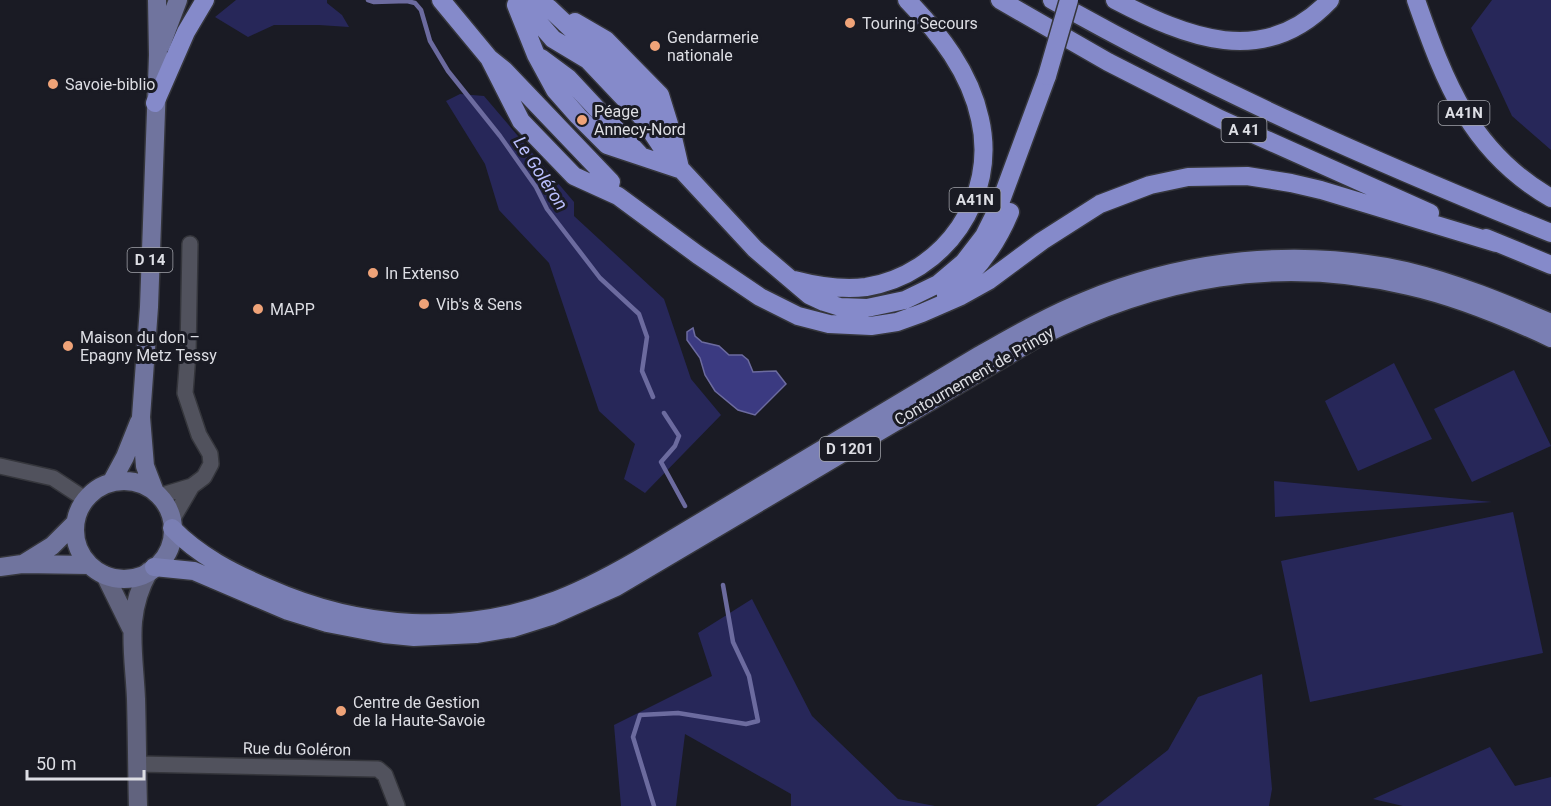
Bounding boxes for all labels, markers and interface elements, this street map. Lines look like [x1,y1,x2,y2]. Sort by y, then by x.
place label: Touring Secours [862,14,978,33]
marker: Touring Secours [843,16,857,30]
place label: Gendarmerie nationale [667,28,759,65]
marker: Gendarmerie nationale [648,39,662,53]
place label: Savoie-biblio [65,75,155,94]
marker: Savoie-biblio [46,77,60,91]
road number: A41N [1438,101,1490,125]
place label: Péage Annecy-Nord [594,102,686,139]
marker: Péage Annecy-Nord [575,113,589,127]
road number: A 41 [1222,118,1266,142]
water label: Le Goléron [509,132,573,214]
road number: A41N [950,188,1000,212]
road number: D 14 [128,248,172,272]
place label: In Extenso [385,264,459,283]
marker: In Extenso [366,266,380,280]
place label: Vib's & Sens [436,295,522,314]
marker: Vib's & Sens [417,297,431,311]
place label: MAPP [270,300,315,319]
marker: MAPP [251,302,265,316]
street label: Contournement de Pringy [891,322,1057,429]
place label: Maison du don – Epagny Metz Tessy [80,328,217,365]
marker: Maison du don – Epagny Metz Tessy [61,339,75,353]
road number: D 1201 [820,437,880,461]
place label: Centre de Gestion de la Haute-Savoie [353,693,485,730]
marker: Centre de Gestion de la Haute-Savoie [334,704,348,718]
street label: Rue du Goléron [243,739,351,759]
scale bar [27,743,144,781]
text: 50 m [36,753,76,774]

